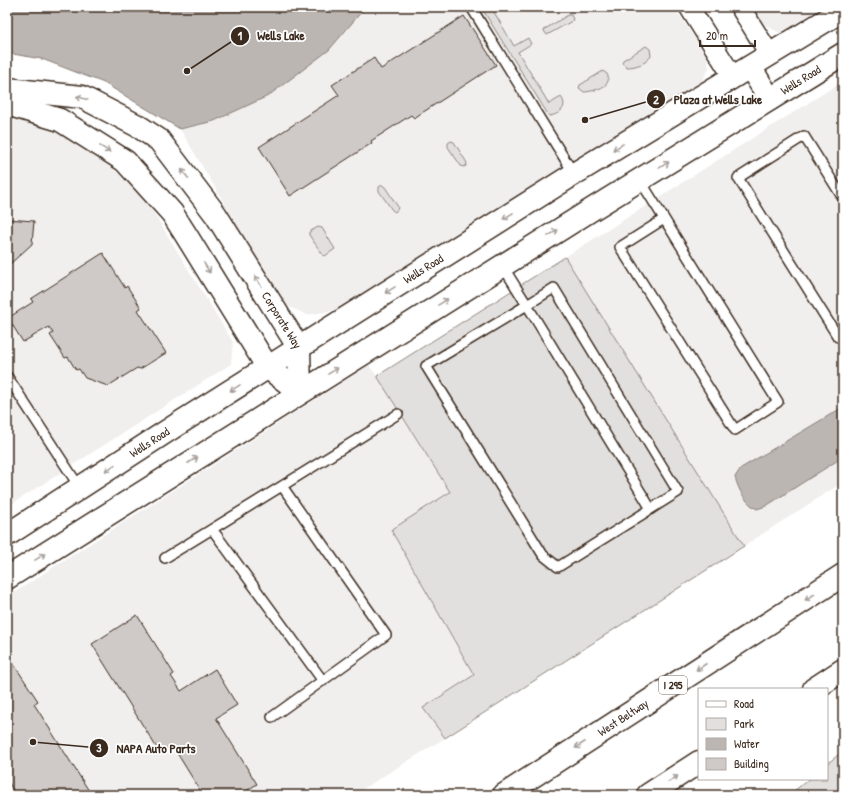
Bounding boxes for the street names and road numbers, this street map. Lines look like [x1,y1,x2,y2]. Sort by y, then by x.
street label: Wells Road [777,61,824,99]
street label: Wells Road [400,249,447,288]
street label: Corporate Way [258,288,306,352]
street label: Wells Road [126,423,173,461]
road number: I 295 [659,676,687,694]
street label: West Beltway [594,695,652,740]

